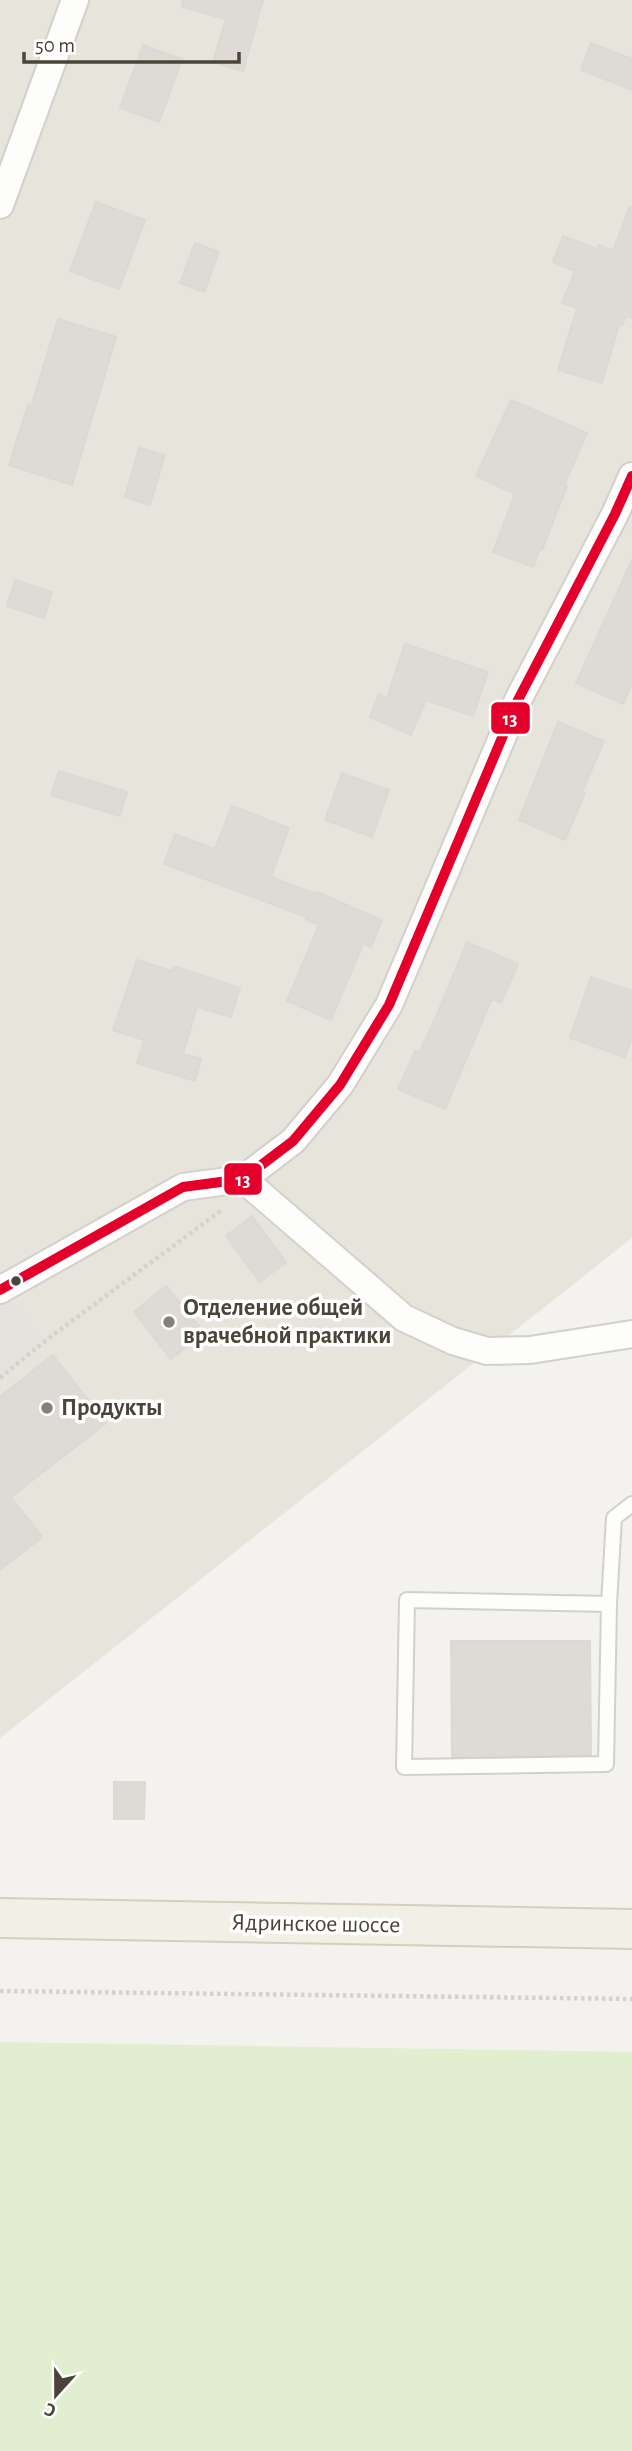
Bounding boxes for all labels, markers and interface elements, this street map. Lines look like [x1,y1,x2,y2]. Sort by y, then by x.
scale bar [24,21,240,65]
text: 50 m [35,35,75,56]
line badge: 13 [490,701,531,735]
text: 13 [502,710,518,729]
line badge: 13 [223,1162,263,1196]
text: 13 [235,1171,251,1190]
unlabelled marker [9,1274,23,1288]
place label: Отделение общей врачебной практики [183,1296,391,1348]
marker: Отделение общей врачебной практики [161,1314,177,1330]
place label: Продукты [61,1396,162,1420]
marker: Продукты [39,1400,55,1416]
street label: Ядринское шоссе [231,1911,401,1937]
north arrow [21,2360,91,2430]
text: С [42,2399,59,2420]

